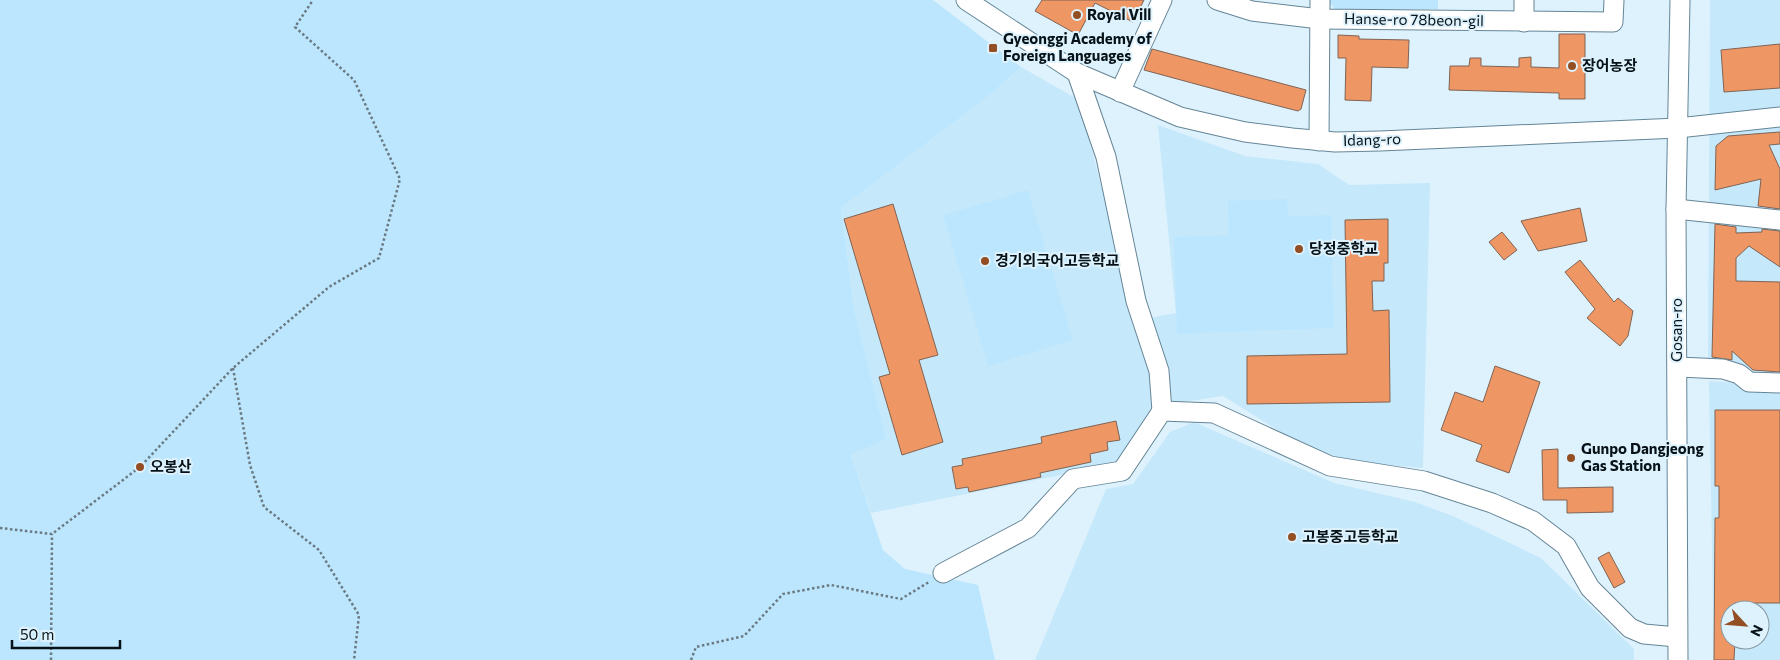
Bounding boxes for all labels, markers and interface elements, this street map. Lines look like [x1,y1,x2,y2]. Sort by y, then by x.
place label: Royal Vill [1087,5,1151,23]
marker: Royal Vill [1071,9,1083,21]
street label: Hanse-ro 78beon-gil [1344,9,1484,29]
place label: Gyeonggi Academy of Foreign Languages [1003,29,1153,64]
marker: Gyeonggi Academy of Foreign Languages [987,42,999,54]
place label: 장어농장 [1582,56,1637,74]
marker: 장어농장 [1566,60,1578,72]
street label: Idang-ro [1343,129,1401,149]
place label: 당정중학교 [1309,239,1378,257]
marker: 당정중학교 [1293,243,1305,255]
place label: 경기외국어고등학교 [995,251,1119,269]
marker: 경기외국어고등학교 [979,255,991,267]
street label: Gosan-ro [1667,298,1685,362]
place label: Gunpo Dangjeong Gas Station [1581,439,1704,474]
marker: Gunpo Dangjeong Gas Station [1565,452,1577,464]
place label: 오봉산 [150,457,192,475]
marker: 오봉산 [134,461,146,473]
place label: 고봉중고등학교 [1302,527,1399,545]
marker: 고봉중고등학교 [1286,531,1298,543]
north arrow [1720,600,1770,650]
scale bar [12,618,120,650]
text: N [1747,622,1767,639]
text: 50 m [20,625,54,643]

